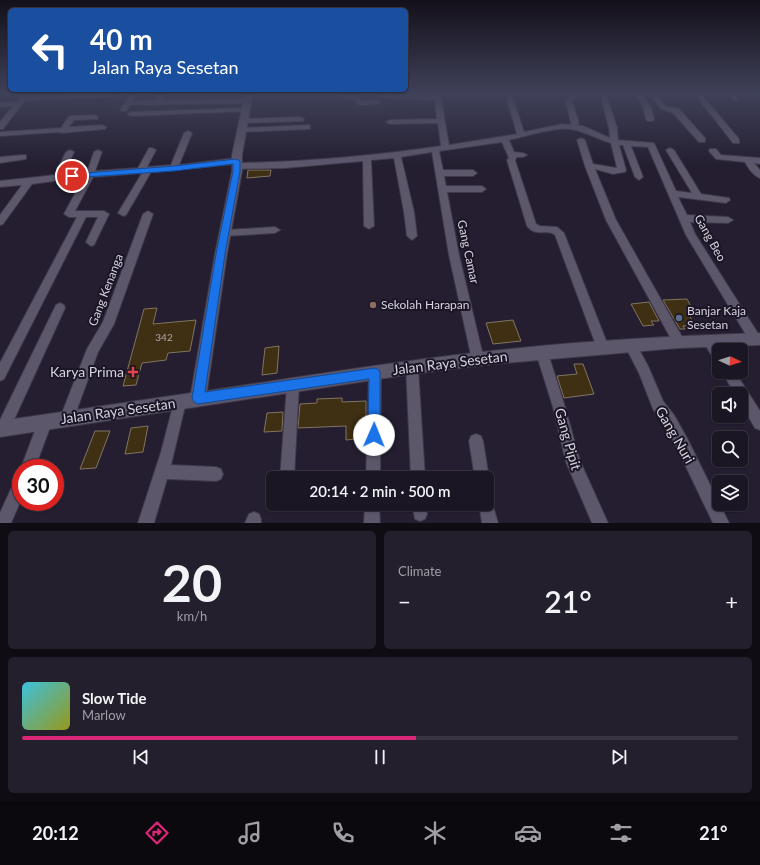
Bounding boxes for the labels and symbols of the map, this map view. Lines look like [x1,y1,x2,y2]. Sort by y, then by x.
pin [55,159,89,193]
street label: Gang Beo [691,212,730,264]
street label: Gang Camar [454,219,483,286]
street label: Gang Kenanga [85,252,126,328]
place label: Sekolah Harapan [381,297,470,312]
marker: Sekolah Harapan [368,300,378,310]
place label: Banjar Kaja Sesetan [687,303,746,332]
marker: Banjar Kaja Sesetan [674,313,684,323]
house number: 342 [155,331,173,343]
north arrow [712,343,748,379]
street label: Jalan Raya Sesetan [392,347,508,378]
place label: Karya Prima [50,363,124,380]
marker: Karya Prima [127,366,139,378]
street label: Jalan Raya Sesetan [60,394,176,427]
street label: Gang Nuri [652,403,698,466]
street label: Gang Pipit [552,406,585,472]
position arrow [353,414,395,456]
speed limit sign: 30 [12,459,64,511]

